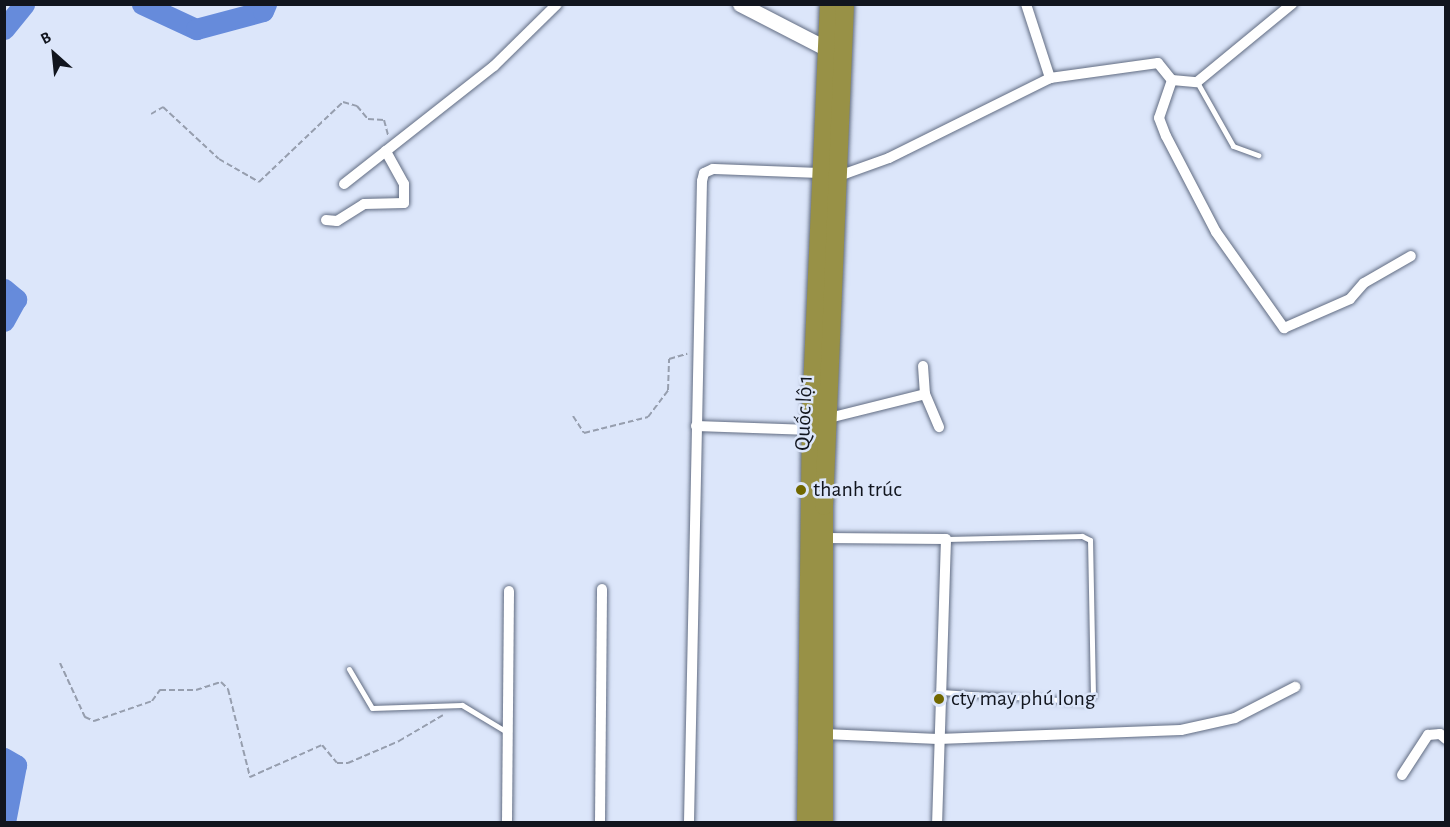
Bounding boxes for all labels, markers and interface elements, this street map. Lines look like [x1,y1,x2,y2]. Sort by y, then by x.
north arrow [24,24,84,84]
text: B [38,29,54,47]
street label: Quốc lộ 1 [789,375,819,451]
place label: thanh trúc [813,477,902,503]
marker: thanh trúc [794,483,808,497]
place label: cty may phú long [951,686,1096,712]
marker: cty may phú long [932,692,946,706]

